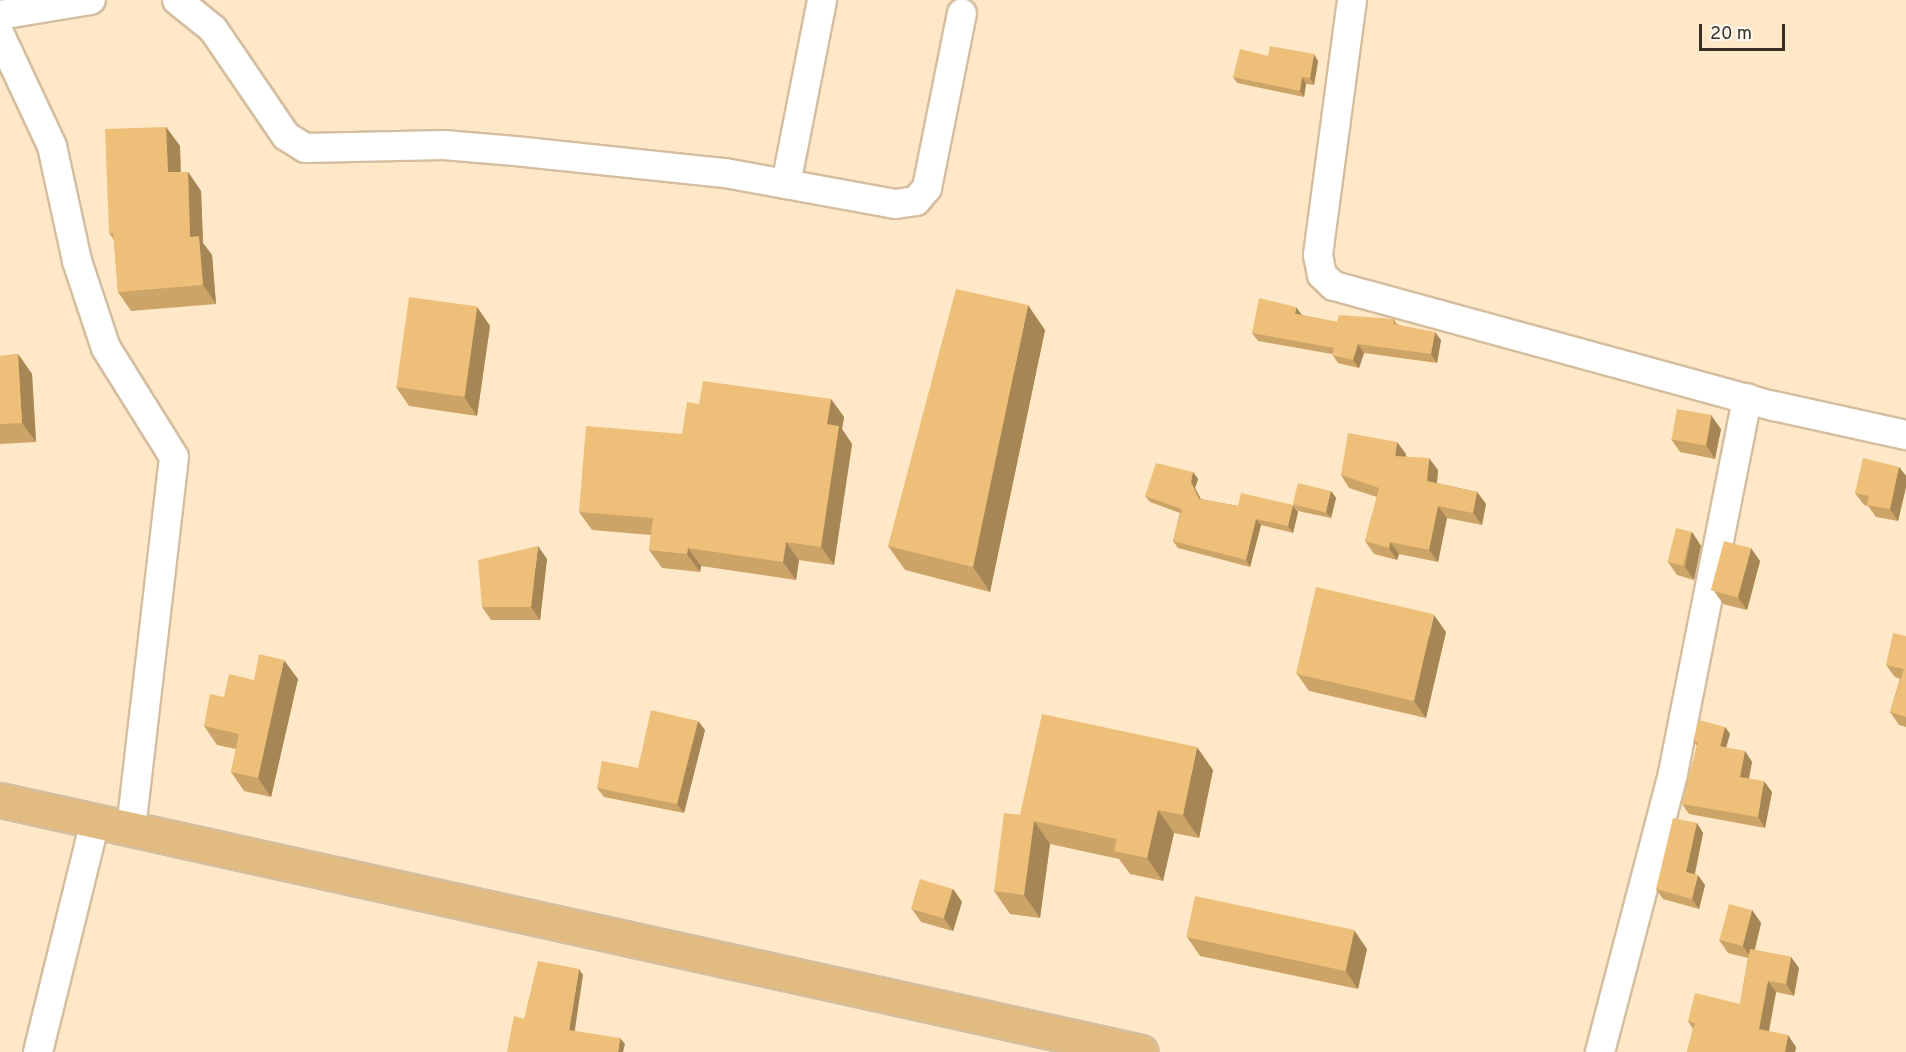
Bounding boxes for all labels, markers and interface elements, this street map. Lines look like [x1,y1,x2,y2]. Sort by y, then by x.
scale bar [1702,12,1788,50]
text: 20 m [1710,23,1752,46]

